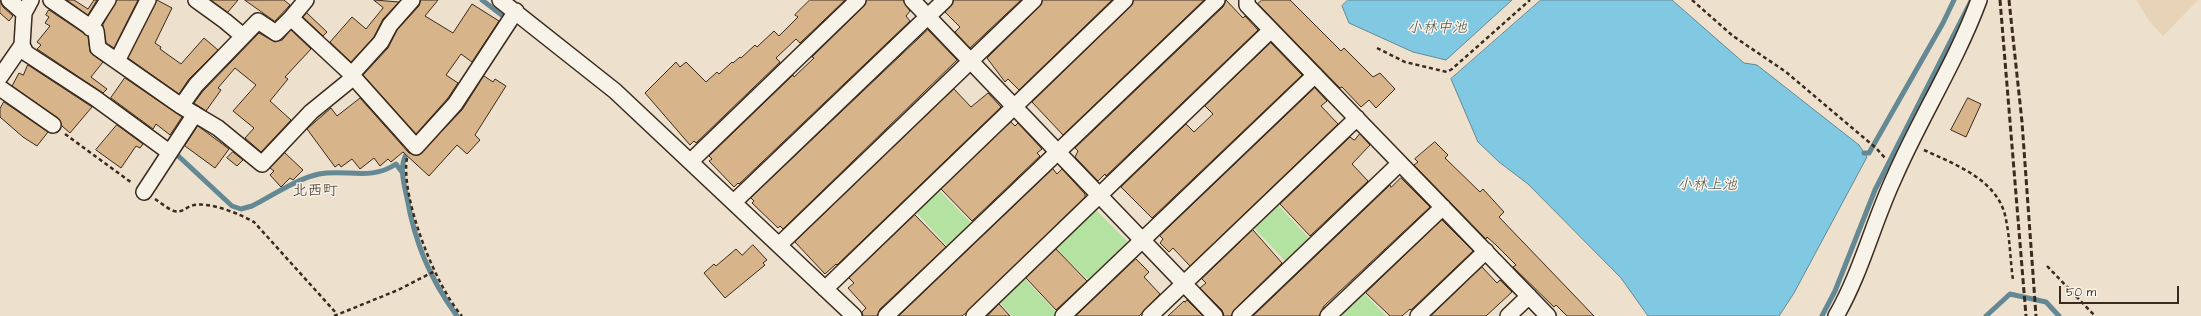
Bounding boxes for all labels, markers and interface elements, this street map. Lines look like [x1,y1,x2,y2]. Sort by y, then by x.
water label: 小林中池 [1407,20,1467,38]
water label: 小林上池 [1677,177,1737,195]
district label: 北西町 [293,183,337,201]
scale bar [2061,278,2181,304]
text: 50 m [2066,284,2096,301]

